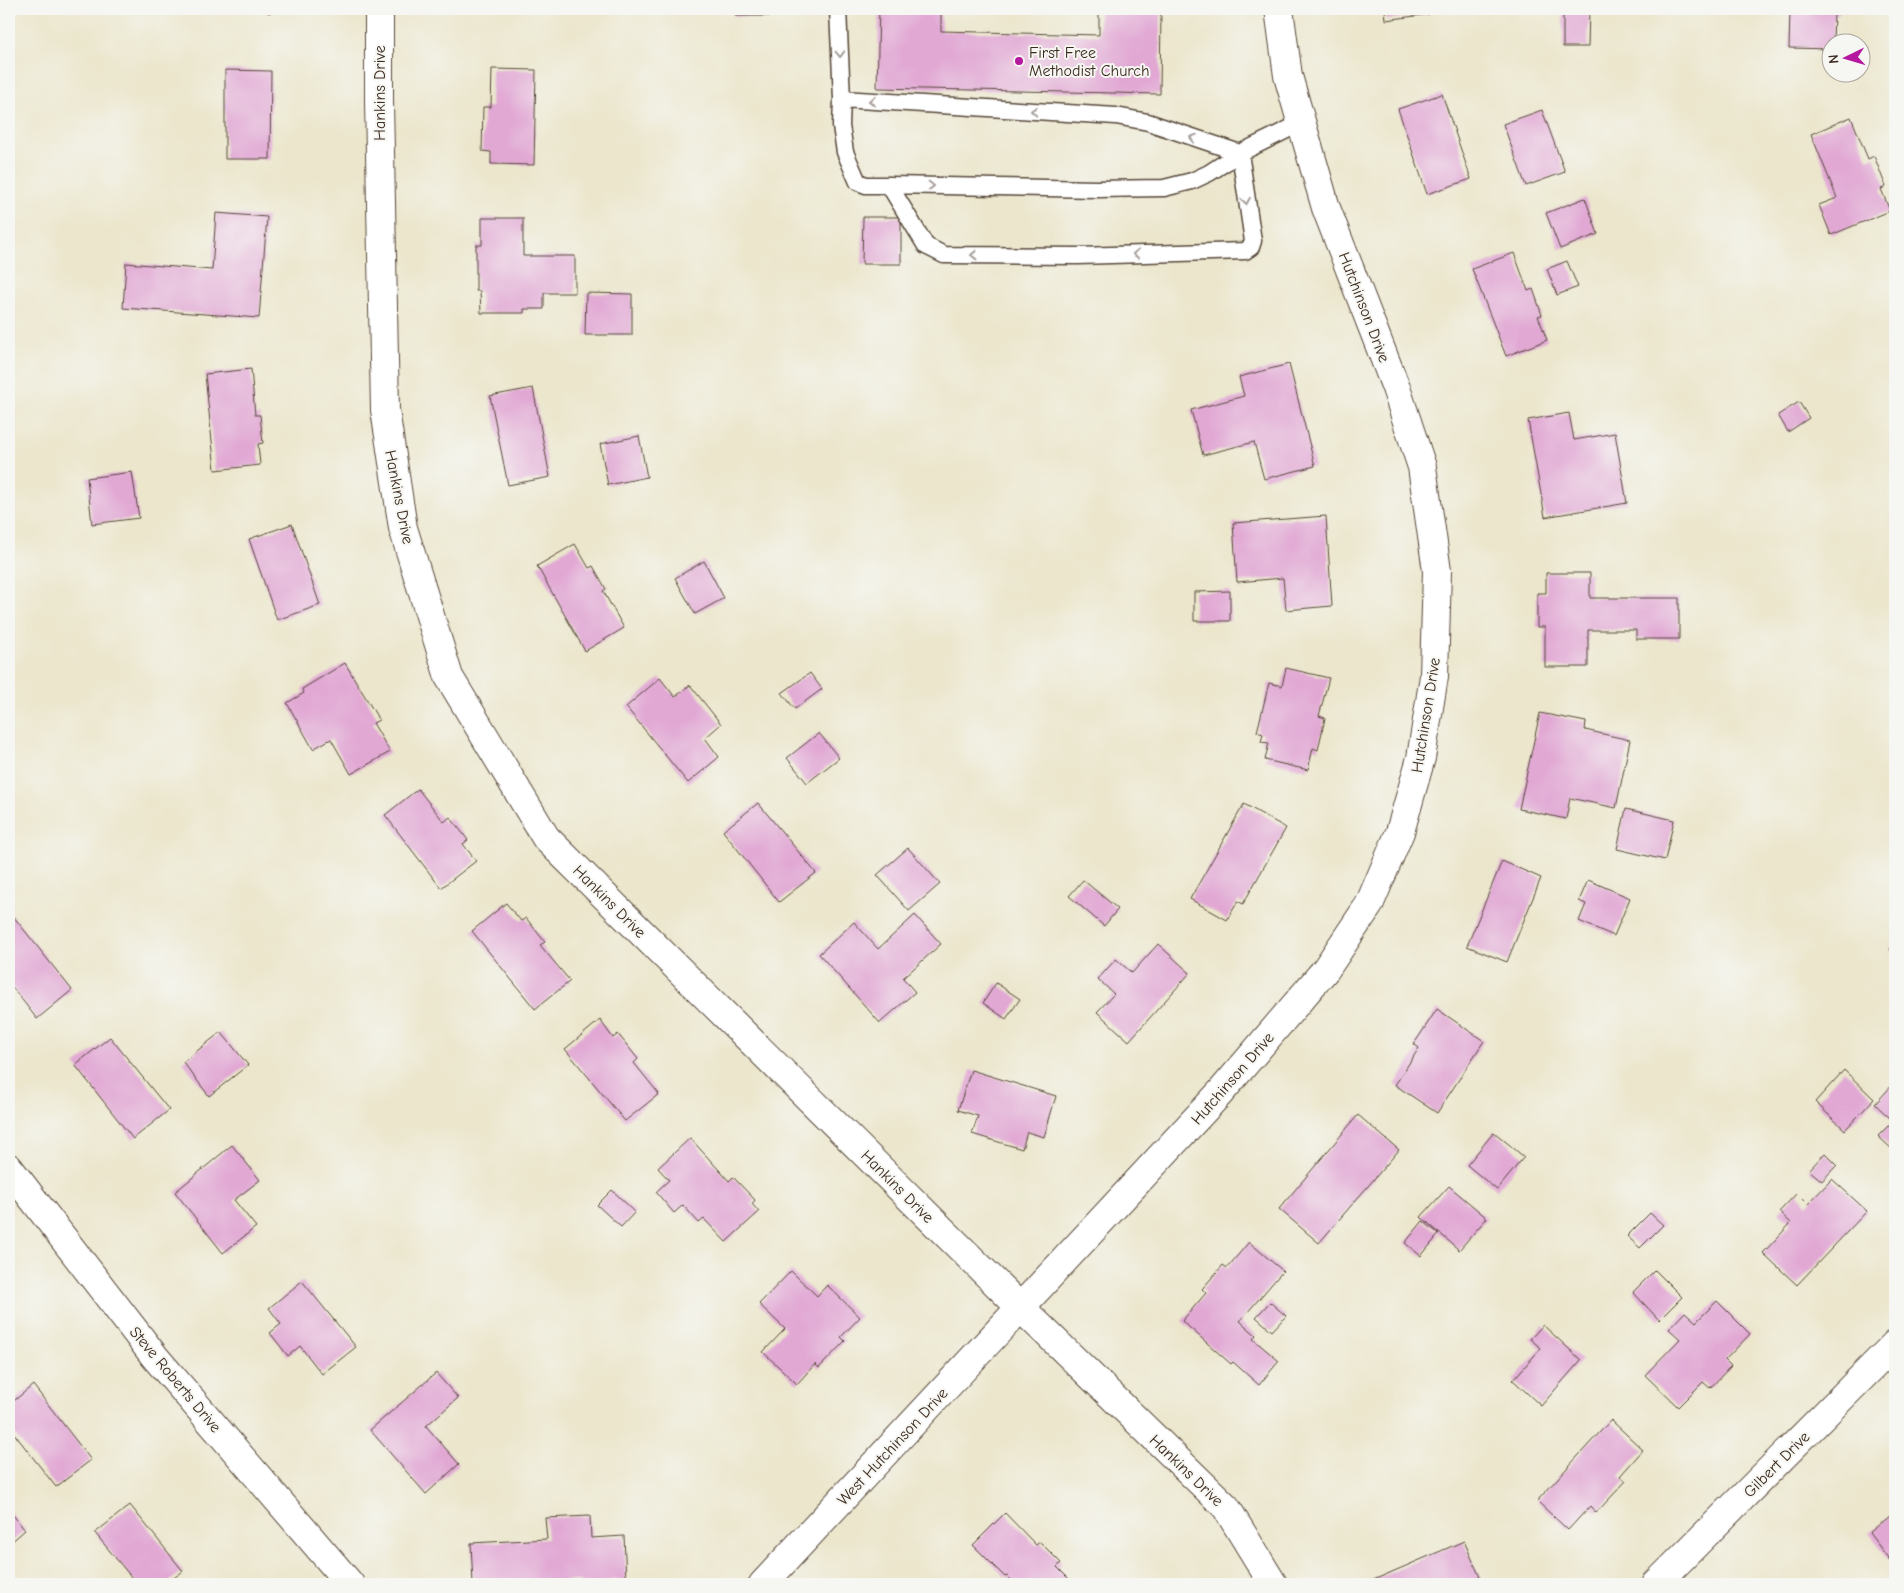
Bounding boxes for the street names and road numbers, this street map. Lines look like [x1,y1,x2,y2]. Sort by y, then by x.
street label: Hankins Drive [371,45,389,141]
street label: Hutchinson Drive [1335,250,1393,365]
street label: Hankins Drive [381,449,417,546]
street label: Hutchinson Drive [1408,656,1444,774]
street label: Hankins Drive [569,862,649,942]
street label: Hutchinson Drive [1188,1029,1278,1128]
street label: Hankins Drive [857,1147,937,1227]
street label: Steve Roberts Drive [126,1323,225,1436]
street label: West Hutchinson Drive [834,1384,952,1509]
street label: Gilbert Drive [1740,1428,1813,1501]
street label: Hankins Drive [1146,1431,1227,1510]

